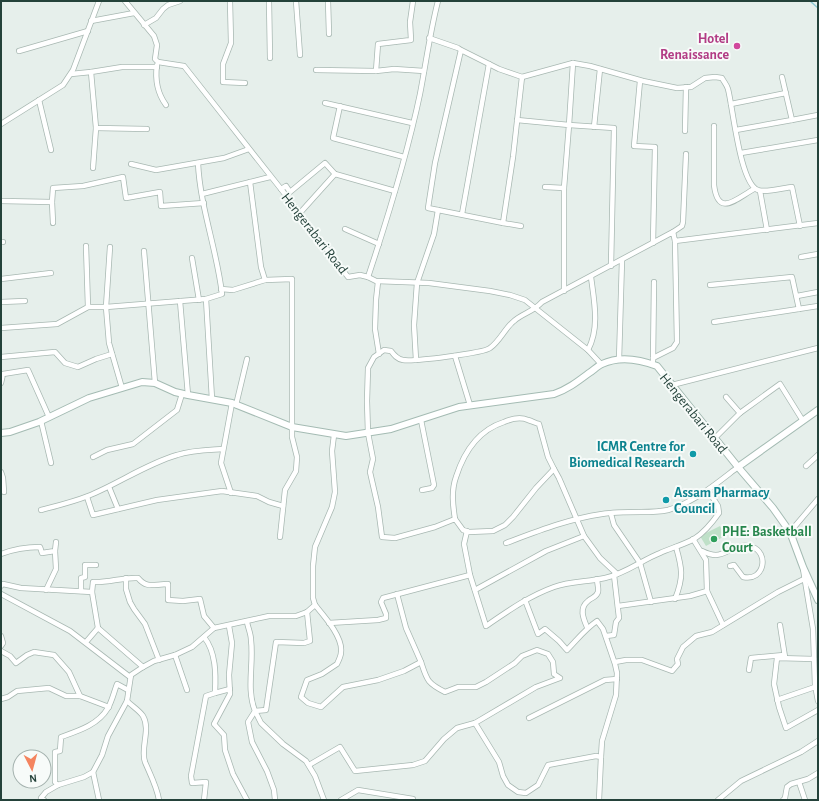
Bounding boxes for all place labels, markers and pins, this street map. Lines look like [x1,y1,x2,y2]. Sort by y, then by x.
place label: Hotel Renaissance [660,32,729,62]
marker: Hotel Renaissance [732,41,742,51]
place label: ICMR Centre for Biomedical Research [569,440,685,470]
marker: ICMR Centre for Biomedical Research [688,449,698,459]
place label: Assam Pharmacy Council [674,486,770,516]
marker: Assam Pharmacy Council [661,495,671,505]
place label: PHE: Basketball Court [722,525,812,555]
marker: PHE: Basketball Court [709,534,719,544]

